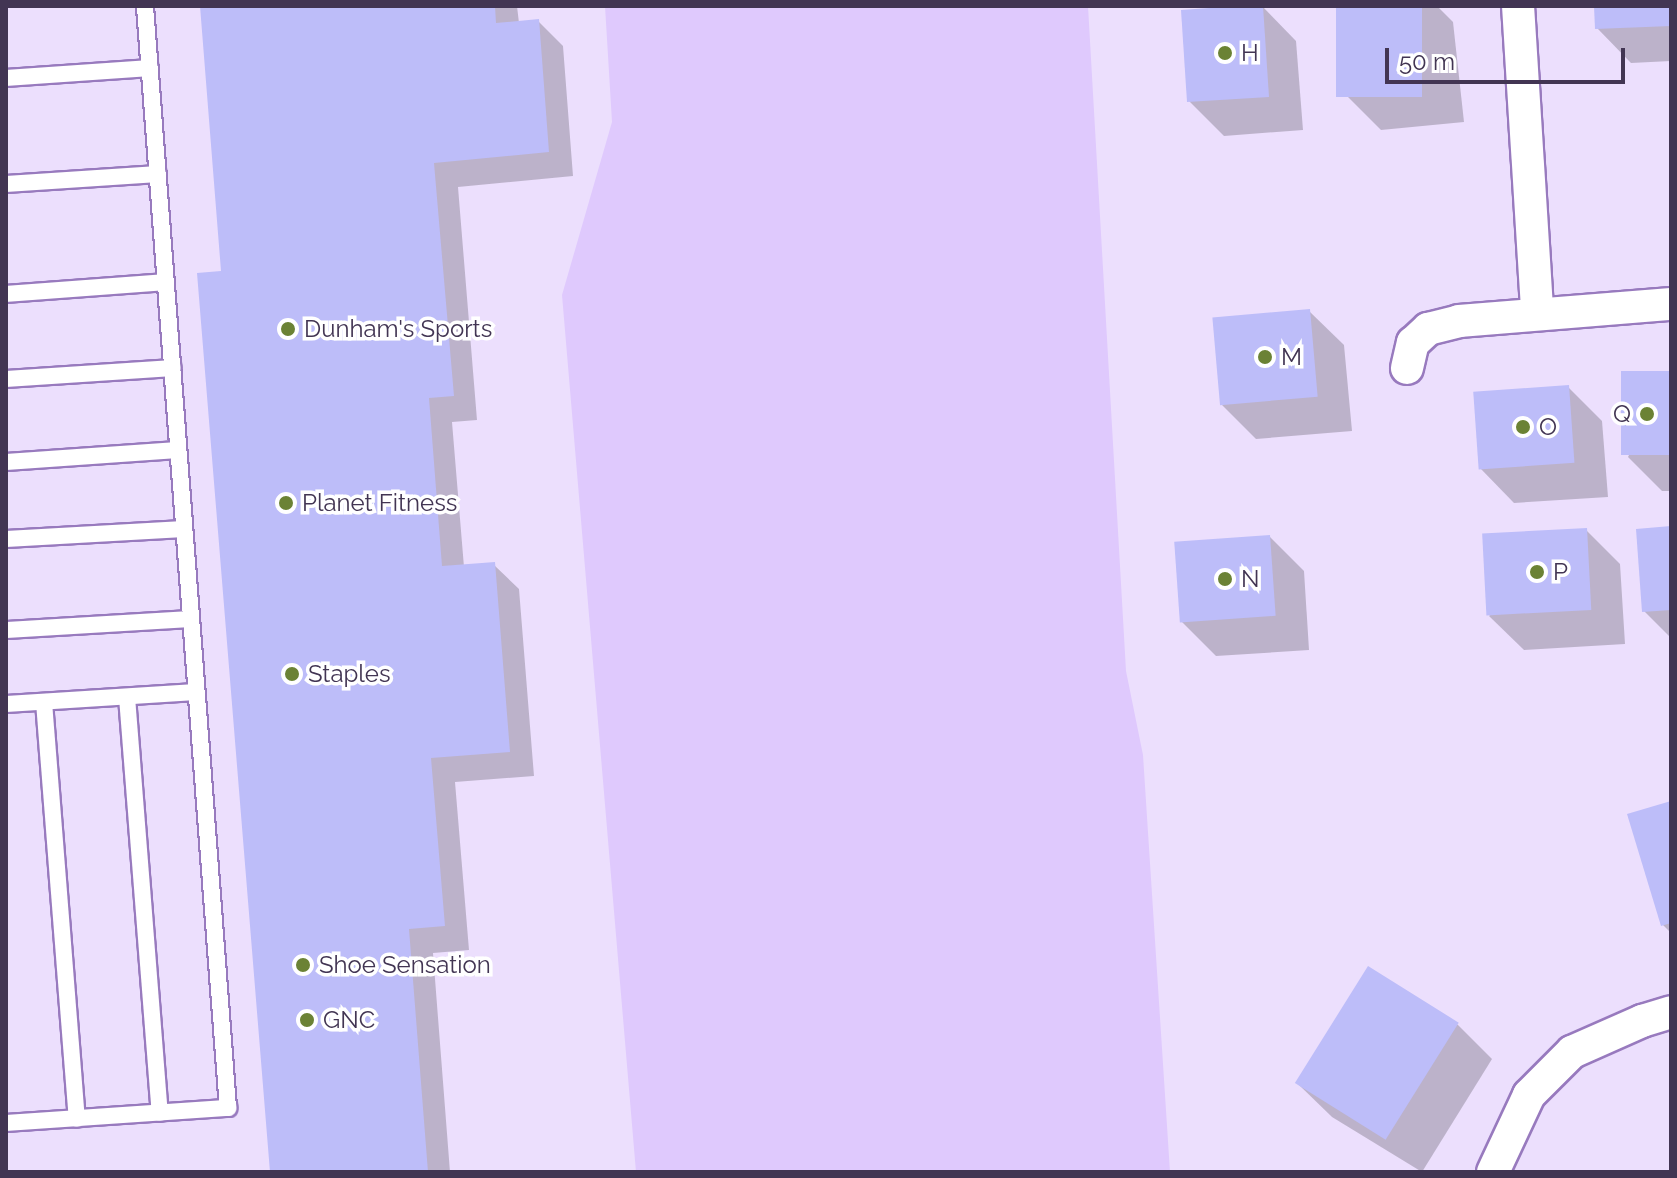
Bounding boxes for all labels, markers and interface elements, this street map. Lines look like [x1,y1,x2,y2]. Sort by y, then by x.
scale bar [1389,32,1629,82]
place label: H [1241,39,1259,67]
marker: H [1216,44,1234,62]
text: 50 m [1399,47,1455,76]
place label: Dunham's Sports [304,315,492,343]
marker: Dunham's Sports [279,320,297,338]
place label: M [1281,343,1302,371]
marker: M [1256,348,1274,366]
place label: Q [1613,400,1631,428]
marker: Q [1638,405,1656,423]
place label: O [1539,413,1557,441]
marker: O [1514,418,1532,436]
place label: Planet Fitness [302,489,457,517]
marker: Planet Fitness [277,494,295,512]
place label: P [1553,558,1568,586]
marker: P [1528,563,1546,581]
place label: N [1241,565,1260,593]
marker: N [1216,570,1234,588]
place label: Staples [308,660,390,688]
marker: Staples [283,665,301,683]
place label: Shoe Sensation [319,951,491,979]
marker: Shoe Sensation [294,956,312,974]
place label: GNC [323,1006,375,1034]
marker: GNC [298,1011,316,1029]

